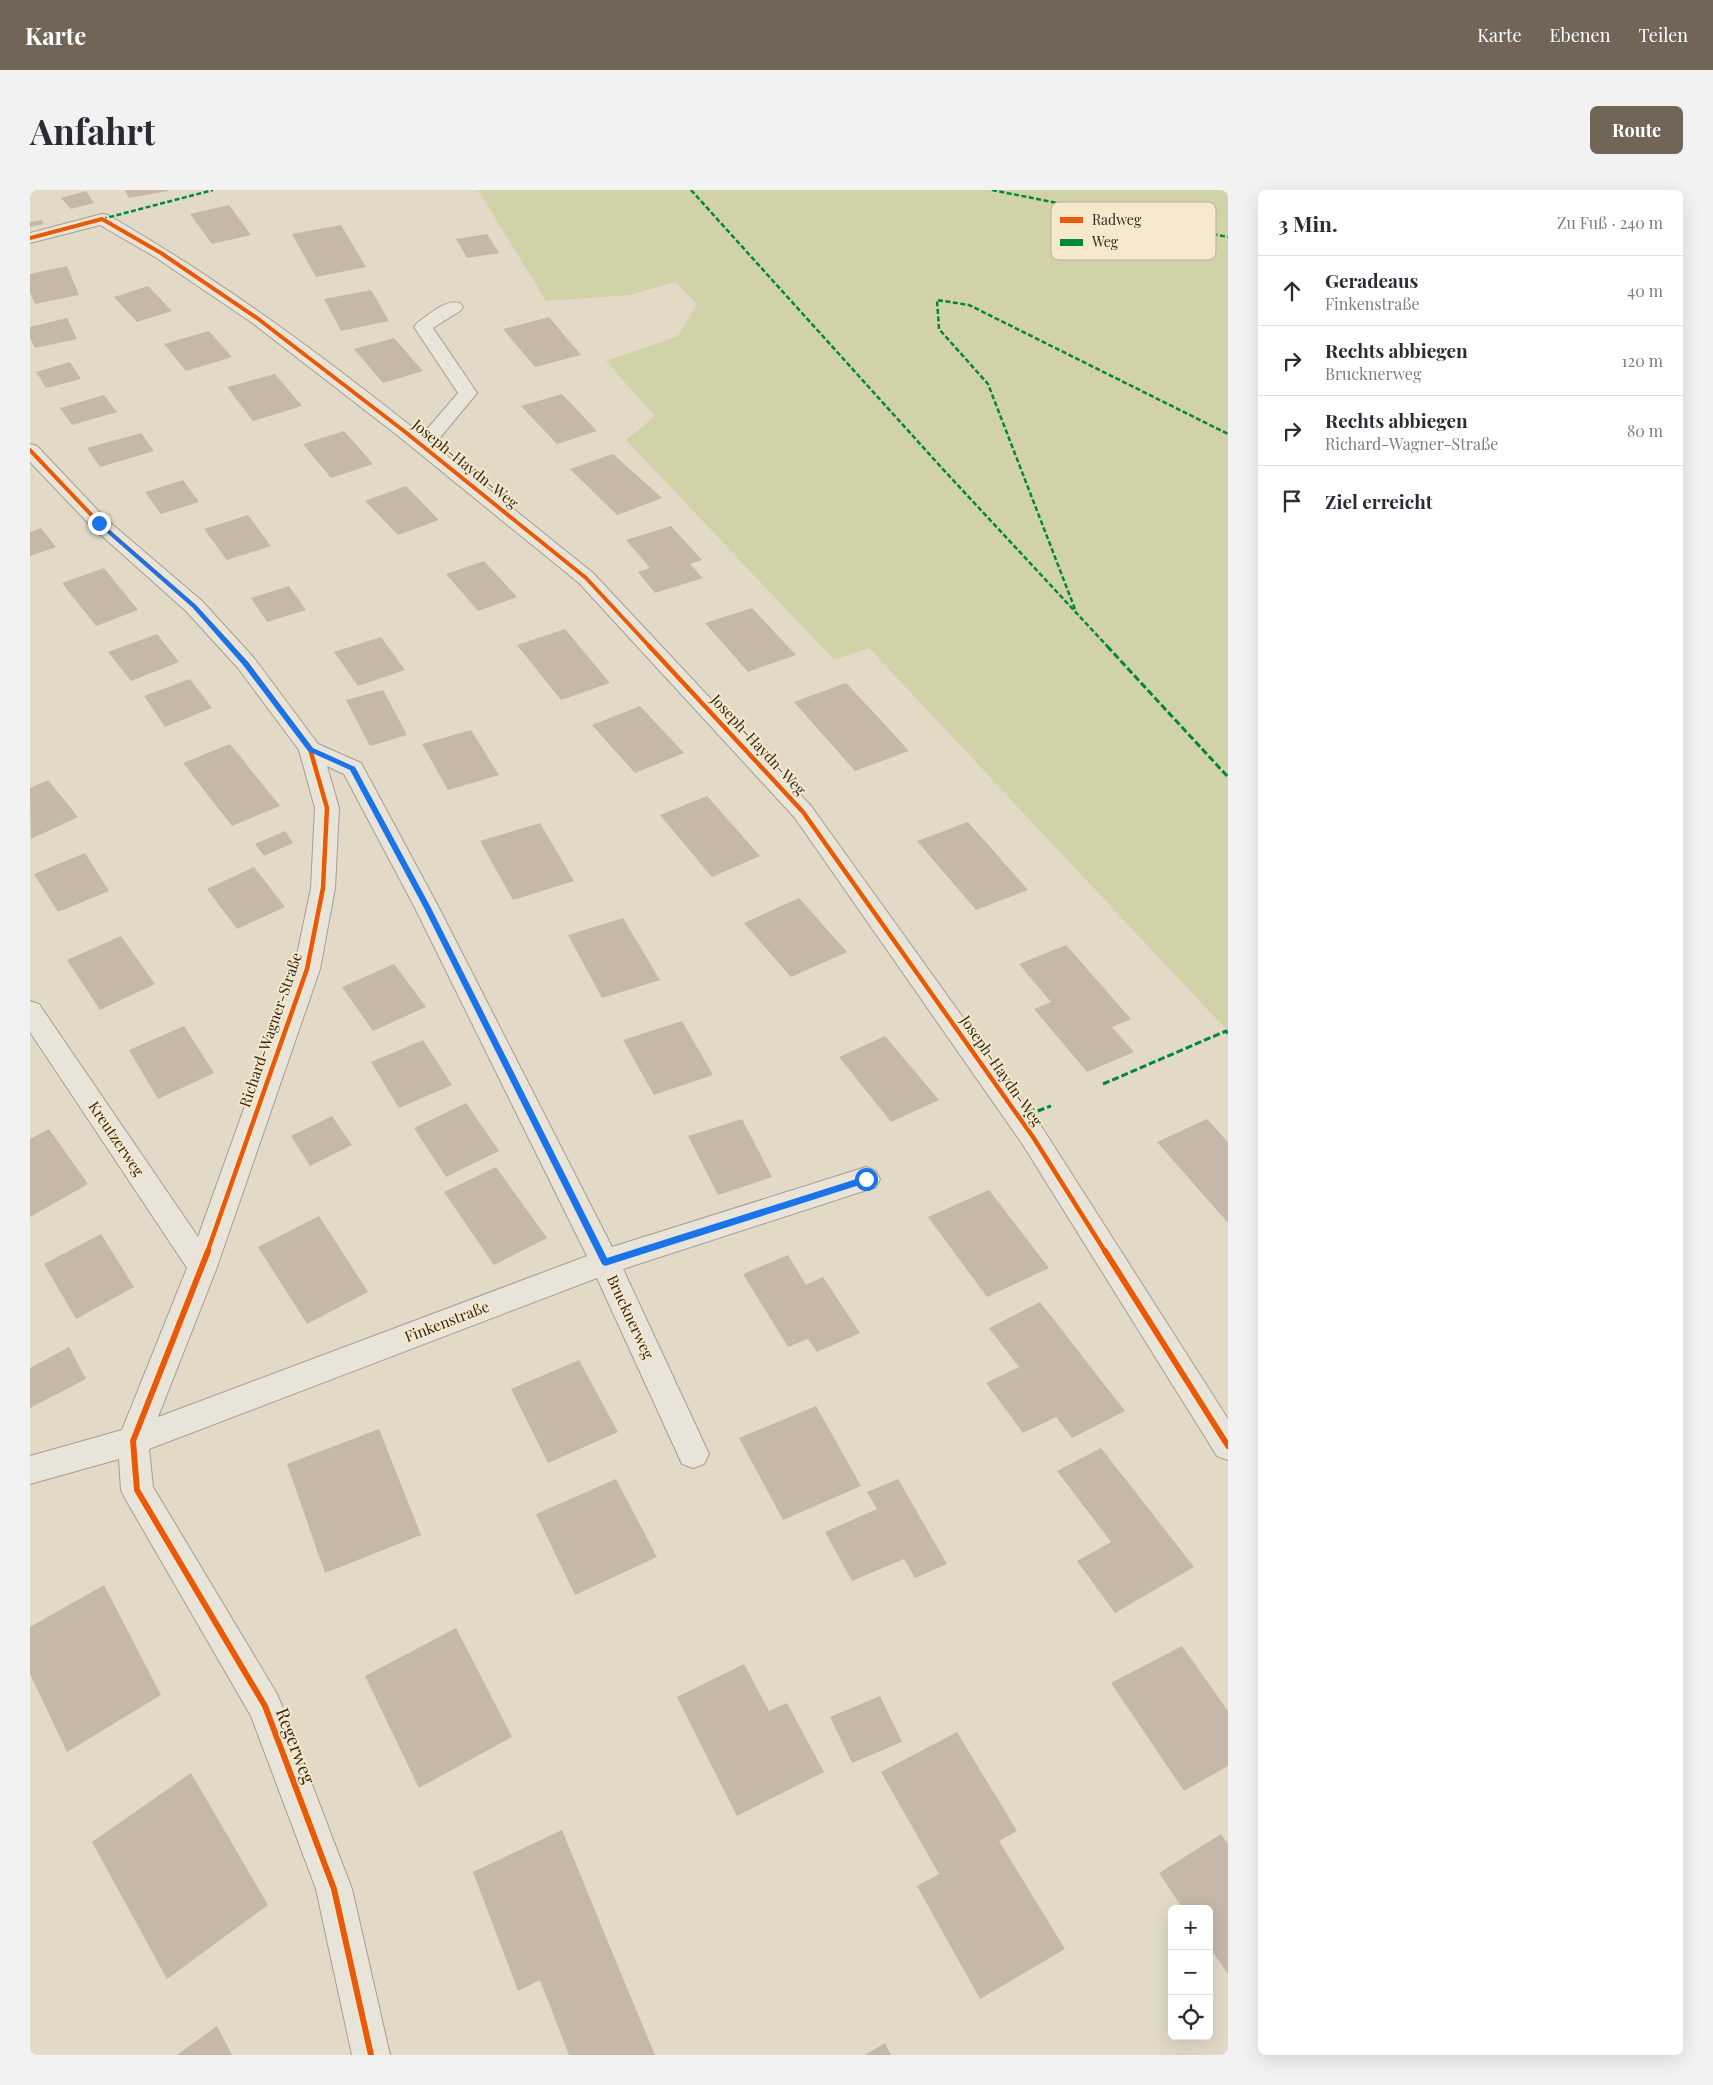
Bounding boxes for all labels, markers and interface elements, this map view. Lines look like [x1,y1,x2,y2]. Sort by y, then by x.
text: Karte [25,19,86,51]
text: Karte [1477,23,1522,47]
text: Ebenen [1550,23,1610,47]
text: Teilen [1638,23,1688,47]
button: Route [1590,106,1683,154]
text: Anfahrt [30,107,155,154]
legend [1051,202,1216,260]
text: 3 Min. [1278,209,1338,237]
text: Radweg [1092,210,1142,229]
text: Zu Fuß · 240 m [1557,212,1663,233]
text: Weg [1091,232,1119,251]
text: Geradeaus [1325,267,1418,293]
icon: ahead [1278,277,1306,305]
text: 40 m [1627,280,1663,301]
text: Finkenstraße [1325,293,1420,314]
text: Rechts abbiegen [1325,337,1468,363]
icon: right [1278,347,1306,375]
text: 120 m [1622,350,1663,371]
text: Brucknerweg [1325,363,1421,384]
text: Rechts abbiegen [1325,407,1468,433]
street label: Joseph-Haydn-Weg [408,414,523,512]
icon: right [1278,417,1306,445]
text: 80 m [1627,420,1663,441]
text: Richard-Wagner-Straße [1325,433,1498,454]
icon: arrive [1278,487,1306,515]
text: Ziel erreicht [1325,488,1433,514]
route end [88,512,111,535]
street label: Joseph-Haydn-Weg [706,689,811,799]
street label: Richard-Wagner-Straße [234,950,306,1110]
street label: Joseph-Haydn-Weg [955,1010,1048,1130]
street label: Kreutzerweg [84,1097,149,1180]
route start [855,1168,878,1191]
street label: Brucknerweg [603,1271,659,1362]
street label: Finkenstraße [402,1296,492,1346]
street label: Regerweg [270,1704,322,1788]
map controls [1168,1905,1213,2040]
button: + [1168,1905,1213,1950]
button: − [1168,1950,1213,1995]
button: locate [1168,1995,1213,2040]

